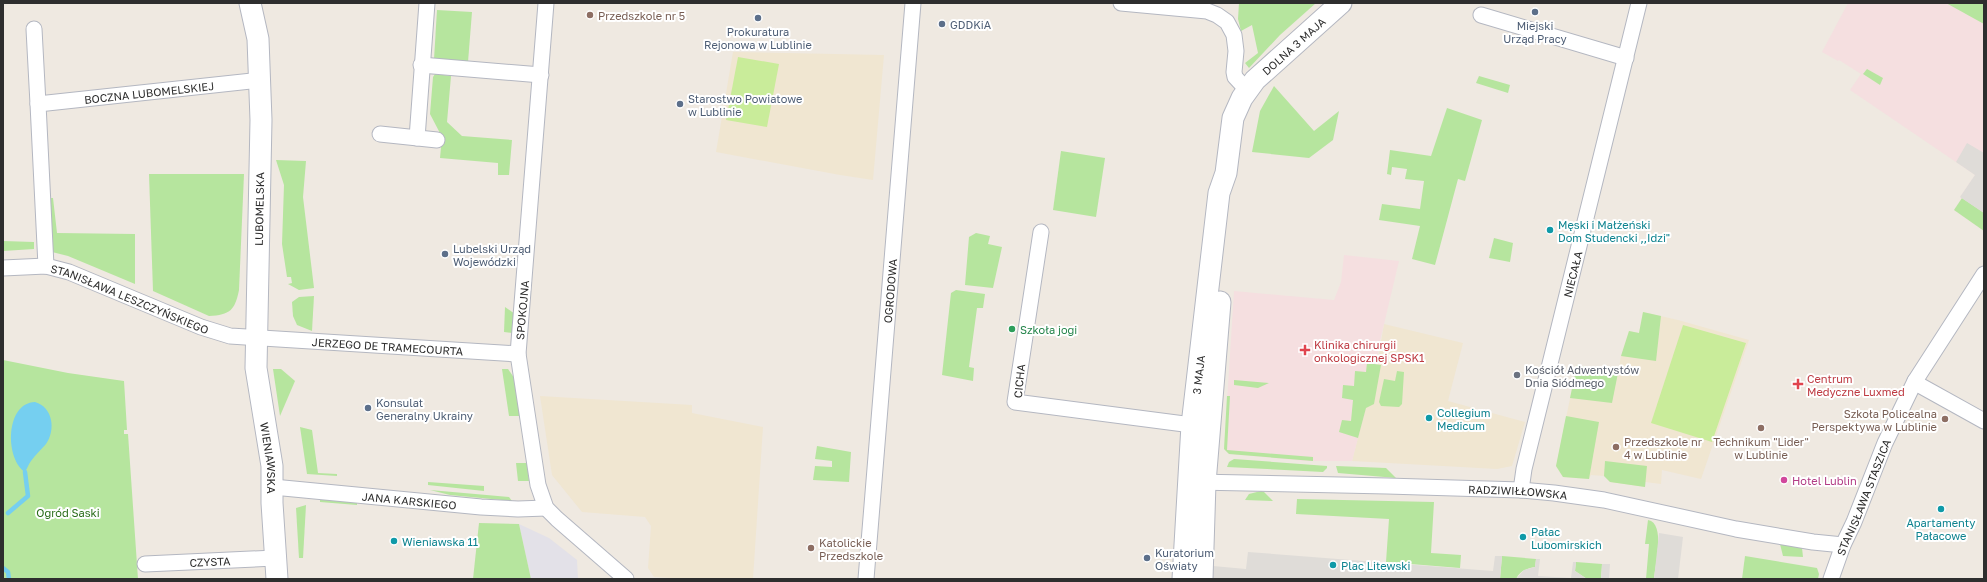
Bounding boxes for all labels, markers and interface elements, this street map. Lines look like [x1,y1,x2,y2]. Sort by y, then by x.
marker: Miejski Urząd Pracy [1530,7,1540,17]
place label: Przedszkole nr 5 [598,9,685,22]
marker: Przedszkole nr 5 [585,10,595,20]
marker: Prokuratura Rejonowa w Lublinie [753,13,763,23]
street label: DOLNA 3 MAJA [1259,14,1328,77]
place label: GDDKiA [950,18,992,31]
marker: GDDKiA [937,19,947,29]
place label: Miejski Urząd Pracy [1503,19,1567,45]
place label: Prokuratura Rejonowa w Lublinie [704,25,812,51]
street label: BOCZNA LUBOMELSKIEJ [84,79,215,105]
place label: Starostwo Powiatowe w Lublinie [688,92,802,118]
marker: Starostwo Powiatowe w Lublinie [675,99,685,109]
street label: LUBOMELSKA [252,171,266,246]
place label: Męski i Małżeński Dom Studencki ,,Idzi" [1558,218,1670,244]
marker: Męski i Małżeński Dom Studencki ,,Idzi" [1545,225,1555,235]
place label: Lubelski Urząd Wojewódzki [453,242,531,268]
marker: Lubelski Urząd Wojewódzki [440,249,450,259]
street label: NIECAŁA [1560,249,1584,299]
street label: OGRODOWA [880,258,899,324]
street label: STANISŁAWA LESZCZYŃSKIEGO [49,261,210,336]
street label: SPOKOJNA [513,279,531,340]
place label: Szkoła jogi [1020,323,1077,336]
marker: Szkoła jogi [1007,324,1017,334]
street label: JERZEGO DE TRAMECOURTA [311,335,464,357]
place label: Klinika chirurgii onkologicznej SPSK1 [1314,338,1424,364]
marker: Klinika chirurgii onkologicznej SPSK1 [1299,344,1311,356]
street label: 3 MAJA [1189,354,1207,395]
street label: CICHA [1011,363,1027,399]
place label: Kościół Adwentystów Dnia Siódmego [1525,363,1639,389]
marker: Kościół Adwentystów Dnia Siódmego [1512,370,1522,380]
place label: Centrum Medyczne Luxmed [1807,372,1905,398]
marker: Centrum Medyczne Luxmed [1792,378,1804,390]
place label: Konsulat Generalny Ukrainy [376,396,473,422]
marker: Konsulat Generalny Ukrainy [363,403,373,413]
place label: Collegium Medicum [1437,406,1491,432]
place label: Szkoła Policealna Perspektywa w Lublinie [1811,407,1937,433]
marker: Collegium Medicum [1424,413,1434,423]
marker: Szkoła Policealna Perspektywa w Lublinie [1940,414,1950,424]
street label: WIENIAWSKA [258,421,279,494]
marker: Technikum "Lider" w Lublinie [1756,423,1766,433]
place label: Przedszkole nr 4 w Lublinie [1624,435,1703,461]
place label: Technikum "Lider" w Lublinie [1713,435,1809,461]
street label: STANISŁAWA STASZICA [1833,436,1893,557]
marker: Przedszkole nr 4 w Lublinie [1611,442,1621,452]
place label: Hotel Lublin [1792,474,1857,487]
marker: Hotel Lublin [1779,475,1789,485]
street label: RADZIWIŁŁOWSKA [1468,482,1569,501]
street label: JANA KARSKIEGO [361,489,457,511]
marker: Apartamenty Pałacowe [1936,504,1946,514]
park label: Ogród Saski [36,506,100,519]
place label: Apartamenty Pałacowe [1906,516,1976,542]
place label: Pałac Lubomirskich [1531,525,1602,551]
marker: Pałac Lubomirskich [1518,532,1528,542]
place label: Wieniawska 11 [402,535,478,548]
marker: Wieniawska 11 [389,536,399,546]
place label: Katolickie Przedszkole [819,536,883,562]
marker: Katolickie Przedszkole [806,543,816,553]
place label: Kuratorium Oświaty [1155,546,1214,572]
marker: Kuratorium Oświaty [1142,553,1152,563]
street label: CZYSTA [189,554,231,568]
place label: Plac Litewski [1341,559,1411,572]
marker: Plac Litewski [1328,560,1338,570]

